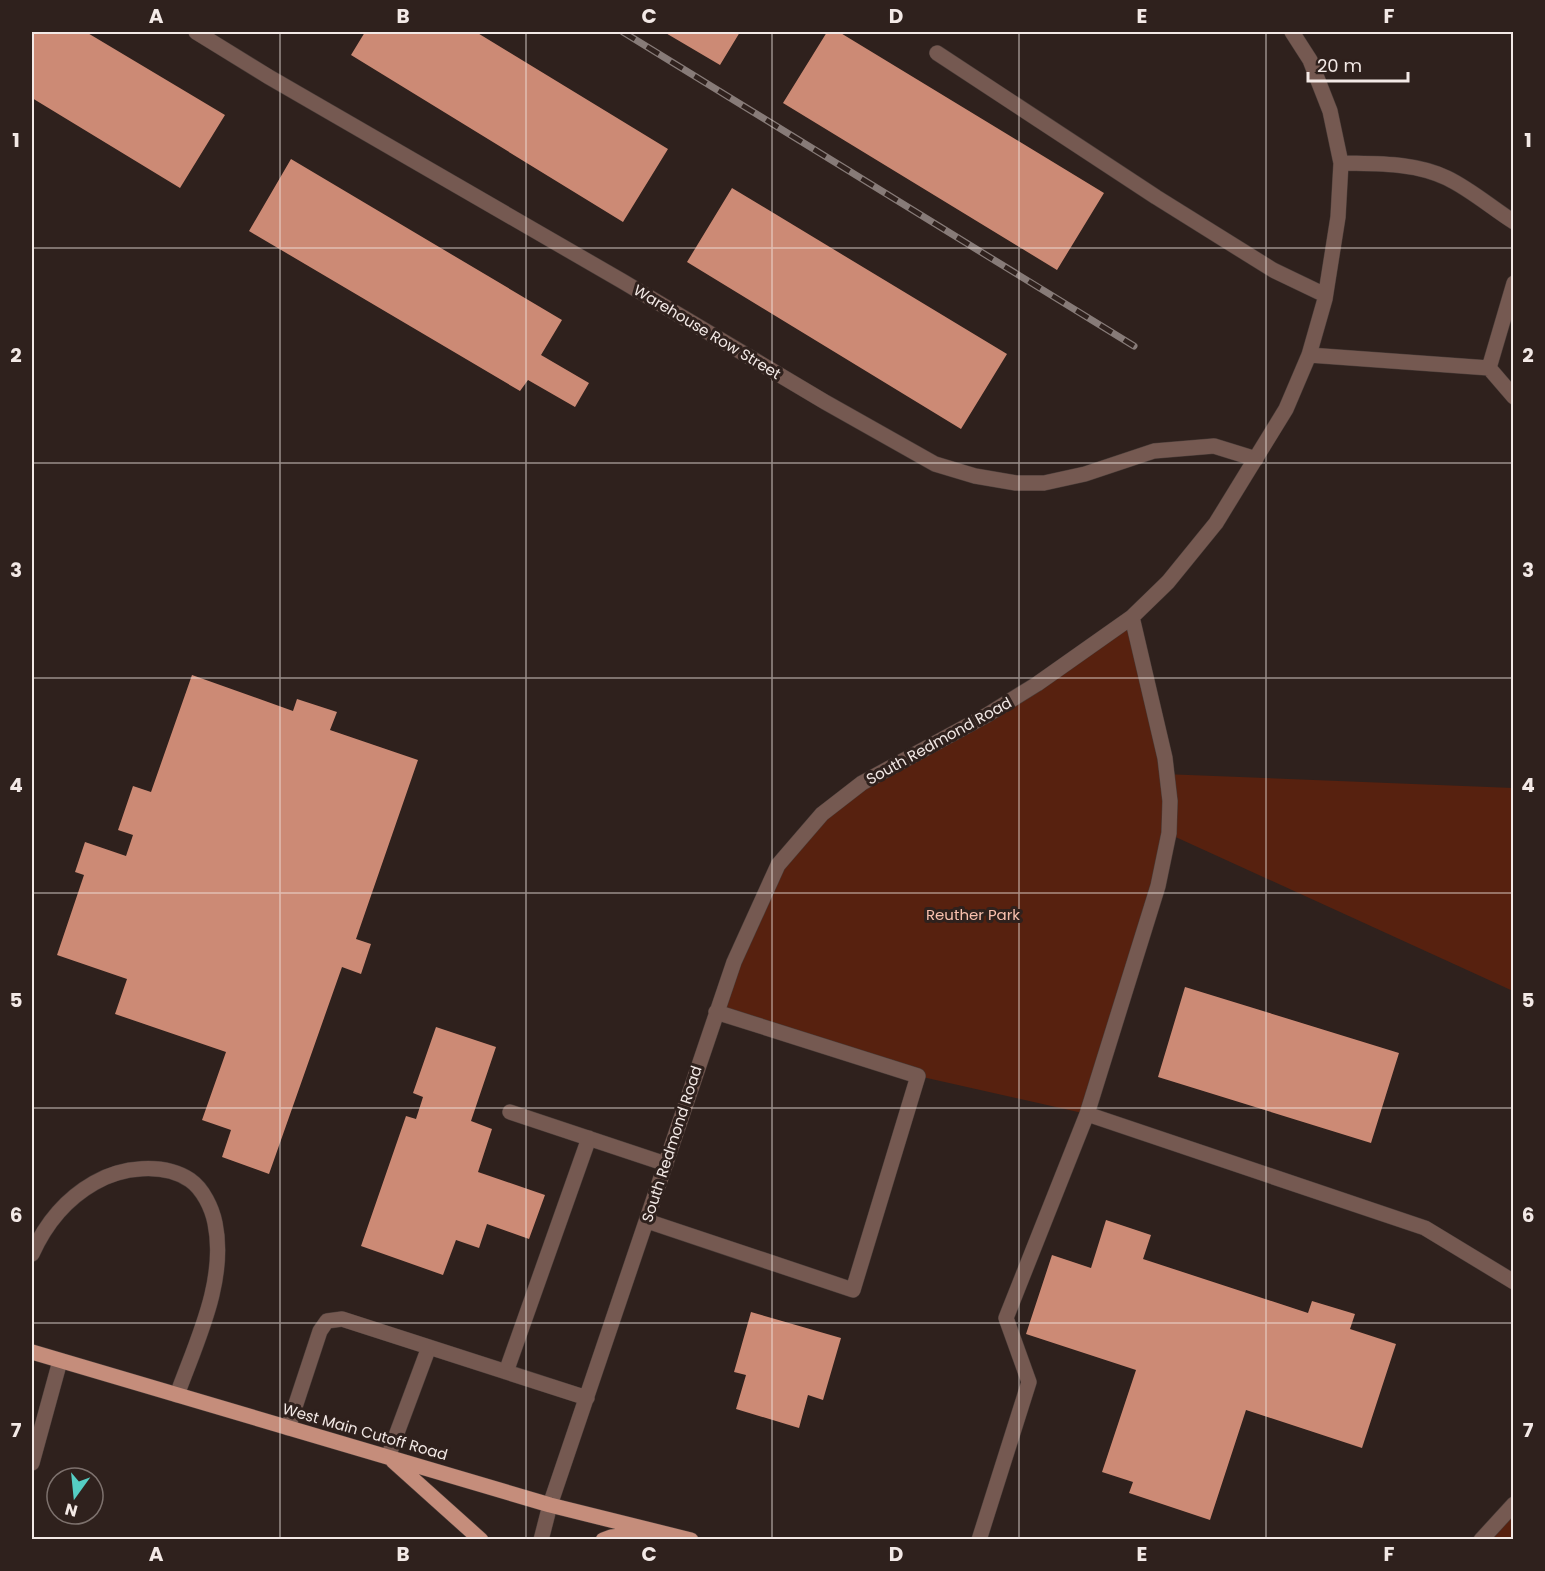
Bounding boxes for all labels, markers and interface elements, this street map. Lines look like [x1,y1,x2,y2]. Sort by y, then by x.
text: A [149,2,164,30]
text: B [396,2,410,30]
text: C [641,2,657,30]
text: D [889,2,903,30]
text: E [1137,2,1147,30]
text: F [1384,2,1395,30]
scale bar [1308,45,1408,83]
text: 20 m [1317,53,1362,78]
text: 1 [12,126,20,154]
text: 1 [1524,126,1532,154]
street label: Warehouse Row Street [630,279,785,384]
text: 2 [10,341,22,369]
text: 2 [1522,341,1534,369]
text: 3 [10,556,22,584]
text: 3 [1522,556,1534,584]
street label: South Redmond Road [862,692,1015,789]
text: 4 [9,771,23,799]
text: 4 [1521,771,1535,799]
park label: Reuther Park [926,904,1020,925]
text: 5 [10,986,23,1014]
text: 5 [1522,986,1535,1014]
street label: South Redmond Road [636,1063,707,1225]
text: 6 [10,1201,22,1229]
text: 6 [1522,1201,1534,1229]
street label: West Main Cutoff Road [280,1398,450,1465]
text: 7 [11,1416,22,1444]
text: 7 [1523,1416,1534,1444]
north arrow [45,1466,105,1526]
text: N [62,1497,80,1523]
text: A [149,1540,164,1568]
text: B [396,1540,410,1568]
text: C [641,1540,657,1568]
text: D [889,1540,903,1568]
text: E [1137,1540,1147,1568]
text: F [1384,1540,1395,1568]

